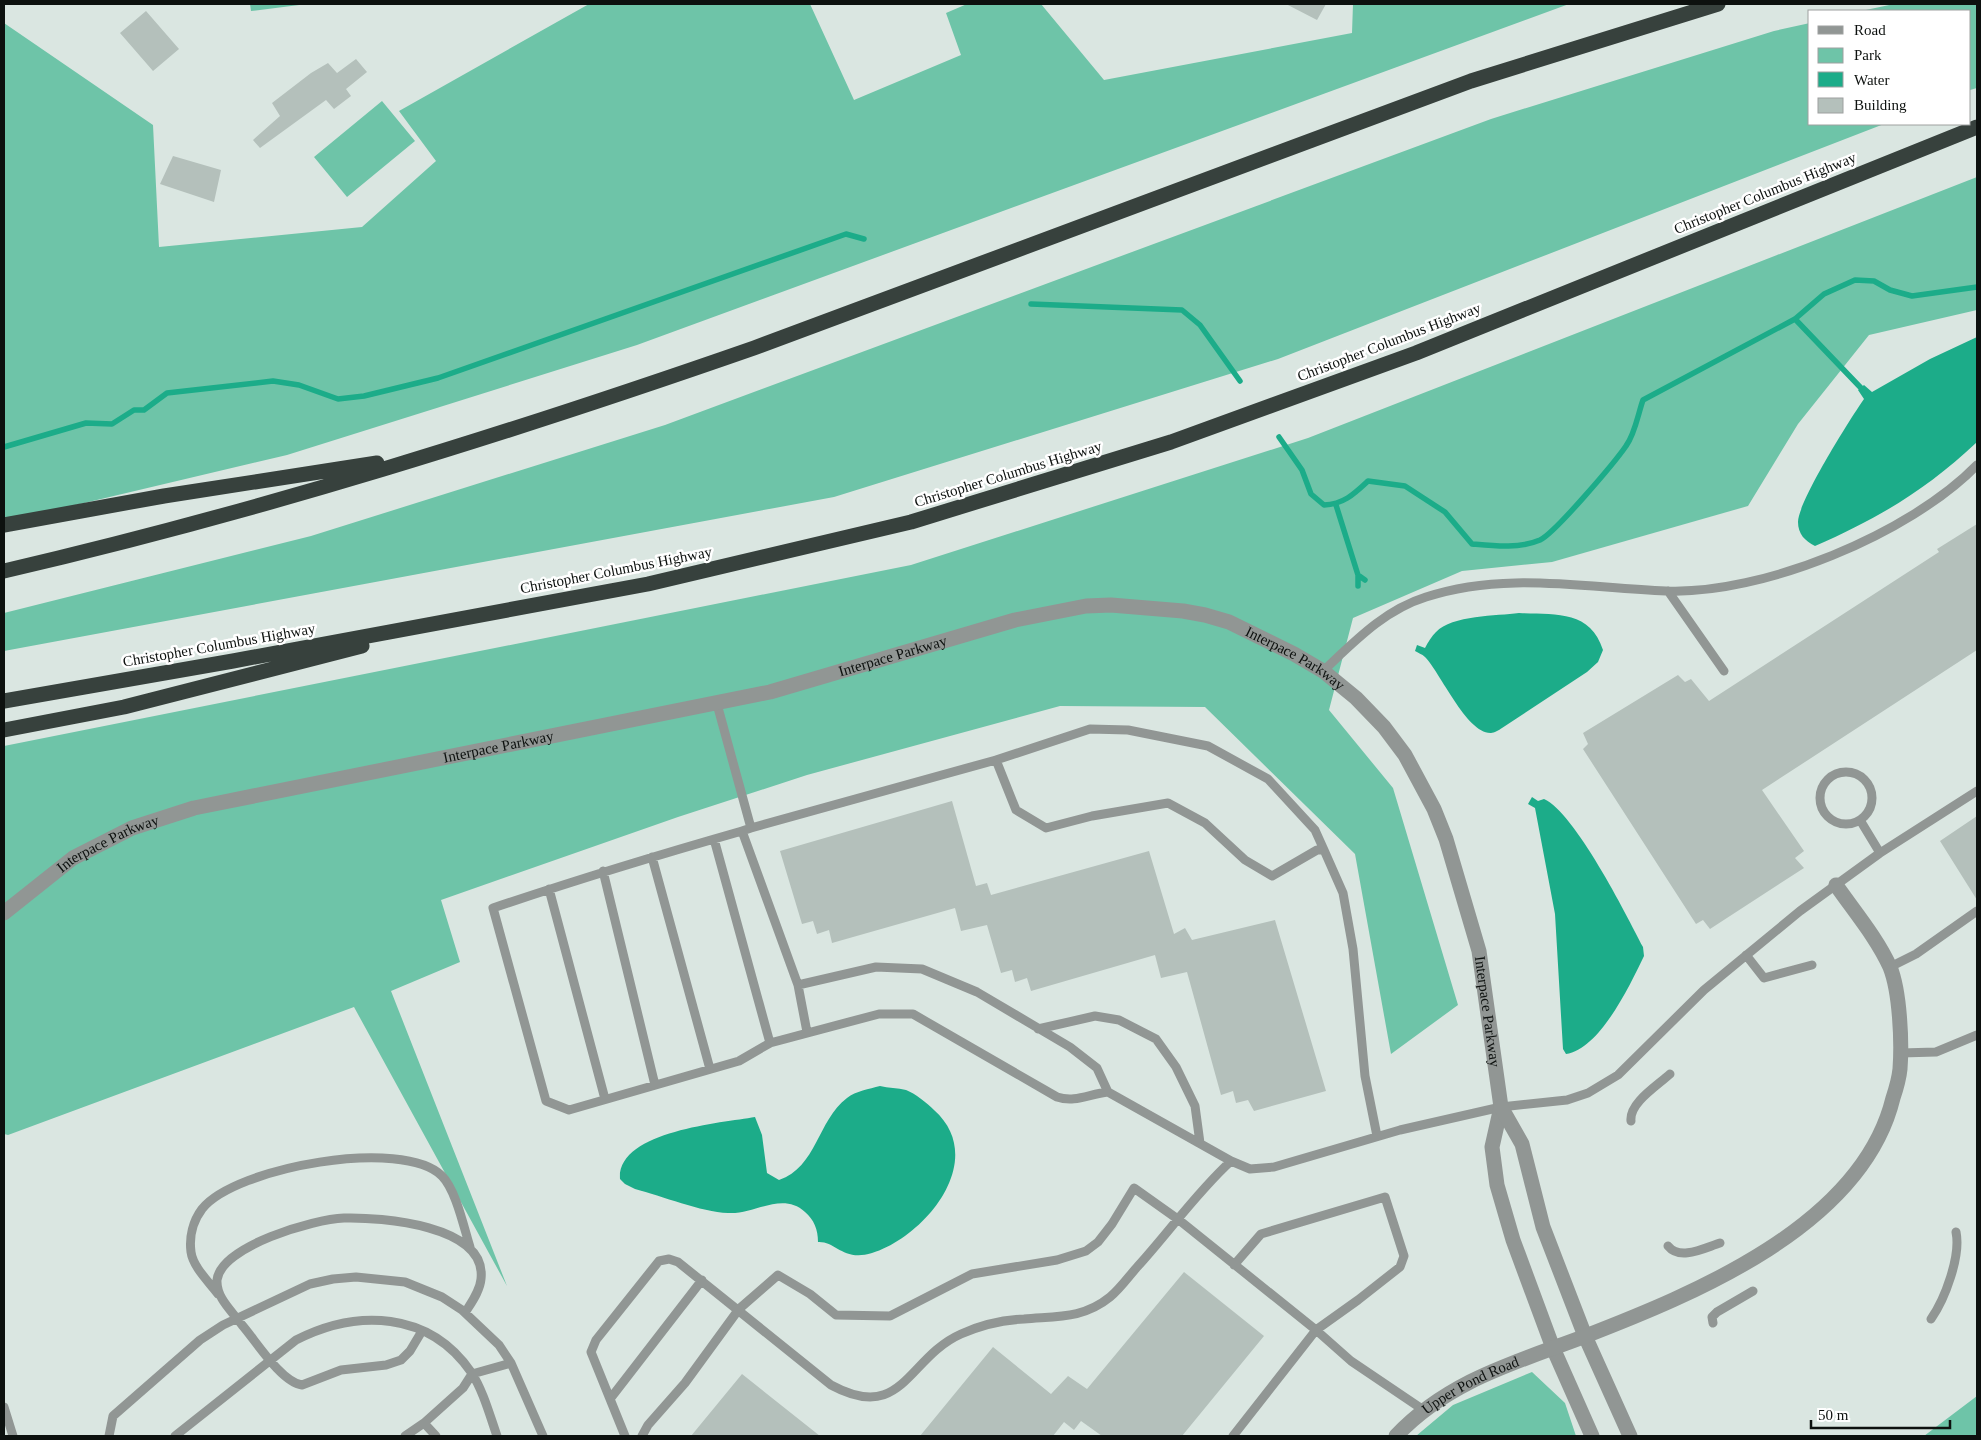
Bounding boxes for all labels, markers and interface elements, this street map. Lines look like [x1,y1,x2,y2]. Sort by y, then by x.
legend [1808,10,1971,125]
text: Road [1854,22,1886,38]
text: Park [1854,47,1882,63]
text: Water [1854,72,1889,88]
text: Building [1854,97,1907,113]
street label: Christopher Columbus Highway [1672,149,1859,237]
street label: Christopher Columbus Highway [1295,299,1483,384]
street label: Christopher Columbus Highway [912,438,1104,510]
street label: Christopher Columbus Highway [519,543,714,596]
street label: Christopher Columbus Highway [122,620,317,670]
street label: Interpace Parkway [1243,623,1348,694]
street label: Interpace Parkway [837,632,949,679]
street label: Interpace Parkway [442,728,555,766]
street label: Interpace Parkway [54,812,161,876]
street label: Interpace Parkway [1472,955,1503,1069]
street label: Upper Pond Road [1419,1353,1522,1417]
scale bar [1811,1398,1950,1430]
text: 50 m [1818,1407,1849,1423]

